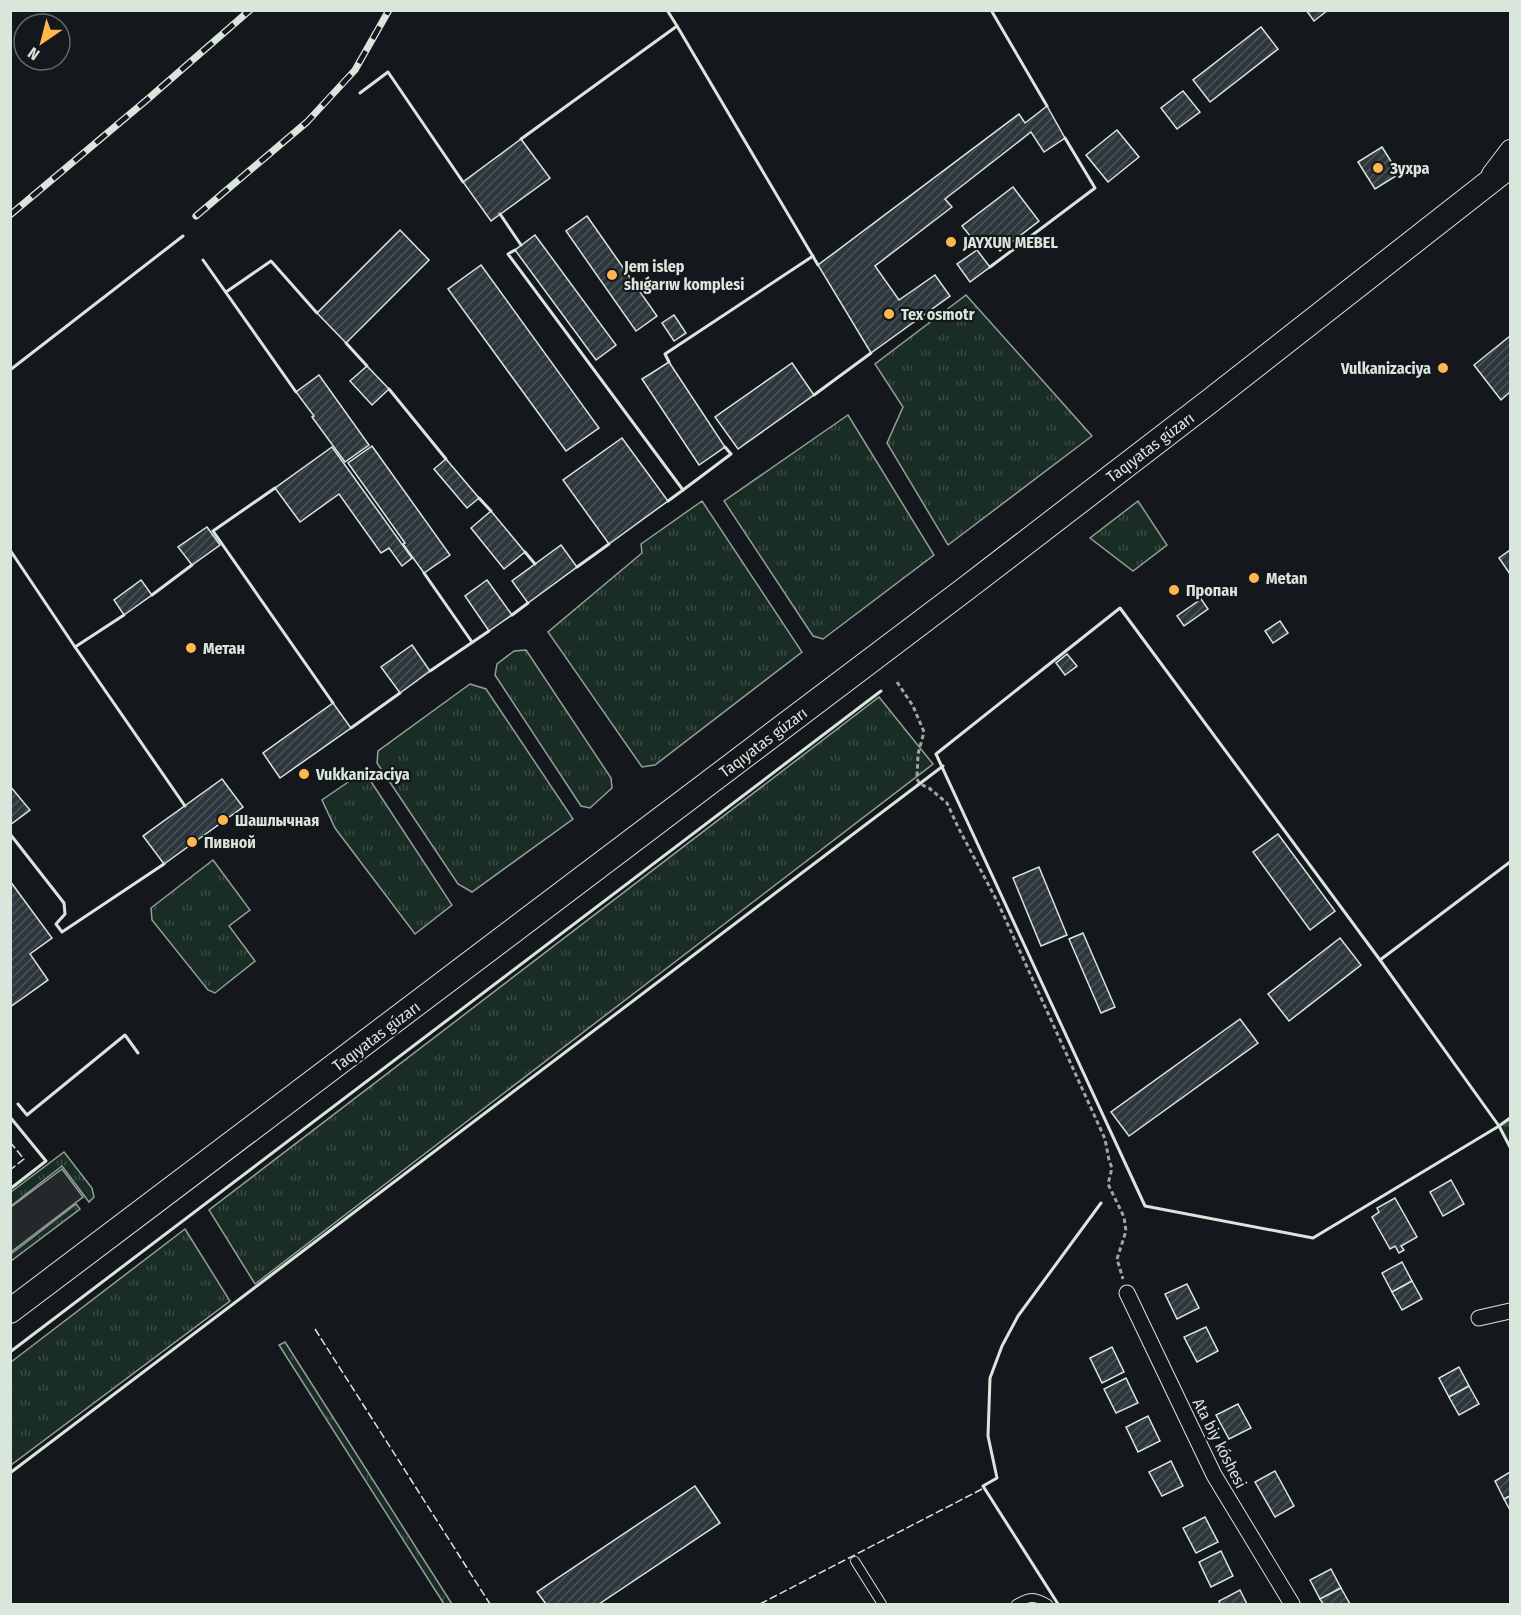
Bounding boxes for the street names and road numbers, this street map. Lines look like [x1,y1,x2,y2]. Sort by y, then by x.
street label: Taqıyatas gúzarı [1103,408,1198,486]
street label: Taqıyatas gúzarı [716,703,811,781]
street label: Taqıyatas gúzarı [329,997,424,1075]
street label: Ata biy kóshesi [1189,1395,1250,1491]

